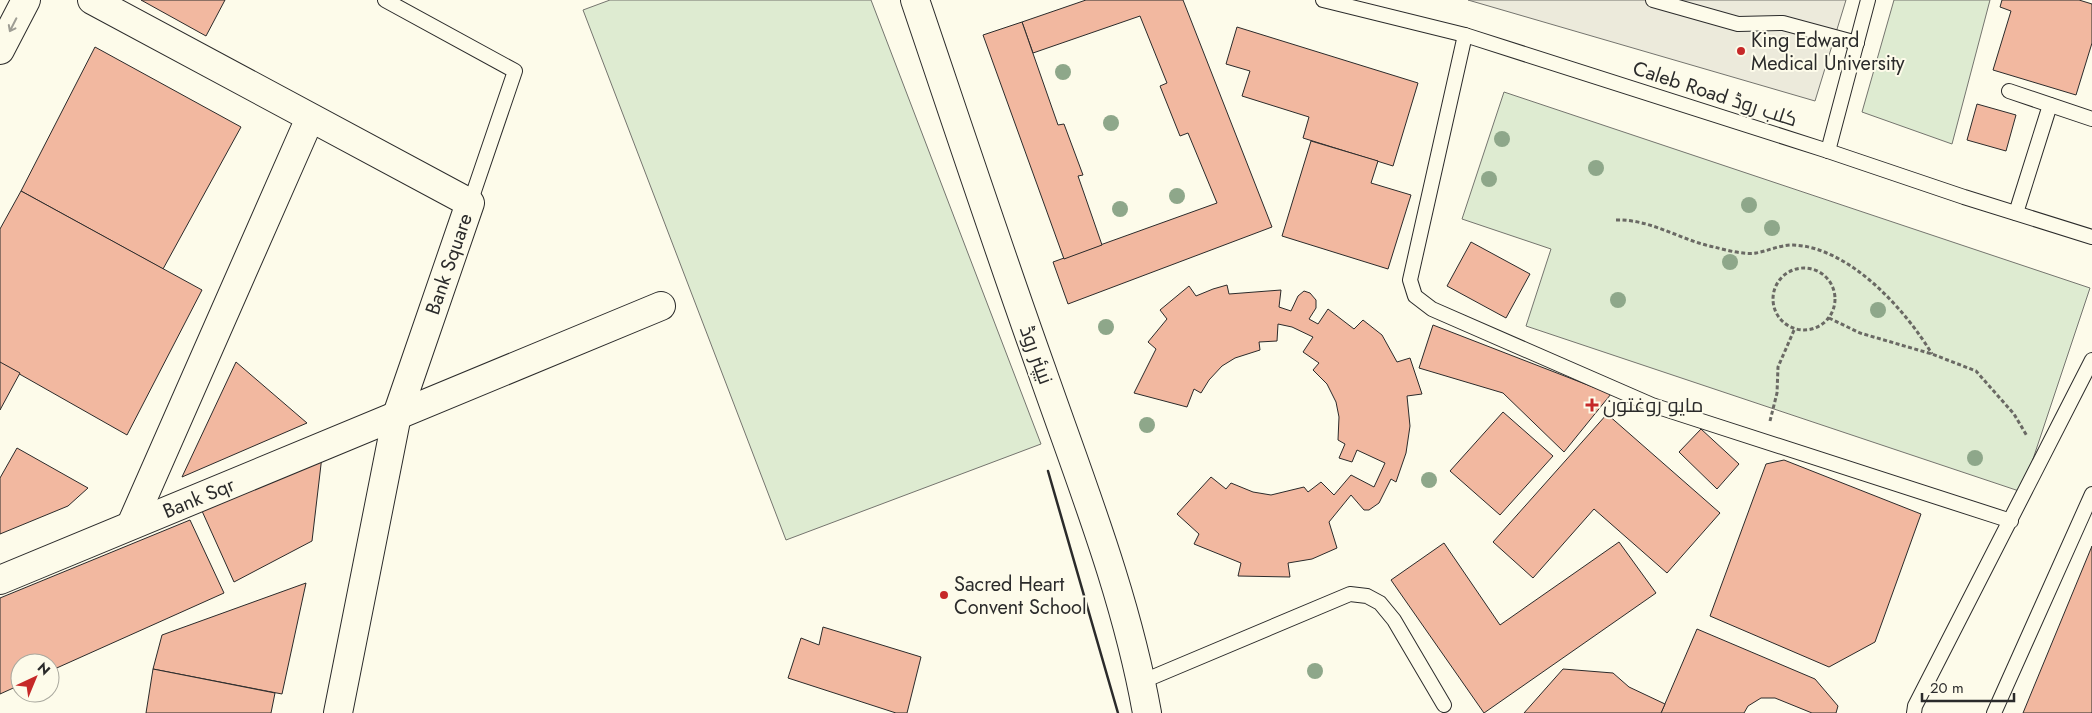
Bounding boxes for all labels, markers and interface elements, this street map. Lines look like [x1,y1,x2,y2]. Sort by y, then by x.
one-way arrow [8,17,17,32]
place label: King Edward Medical University [1751,26,1905,78]
marker: King Edward Medical University [1735,45,1747,57]
street label: Caleb Road کلب روڈ [1629,54,1801,134]
street label: Bank Square [418,209,480,319]
street label: نیپئر روڈ [1012,321,1060,389]
place label: مایو روغتون [1603,391,1703,420]
marker: مایو روغتون [1585,398,1599,412]
street label: Bank Sqr [158,470,239,525]
place label: Sacred Heart Convent School [954,570,1087,622]
marker: Sacred Heart Convent School [938,589,950,601]
north arrow [10,653,60,703]
text: N [33,658,55,680]
scale bar [1922,670,2014,702]
text: 20 m [1930,677,1964,699]

